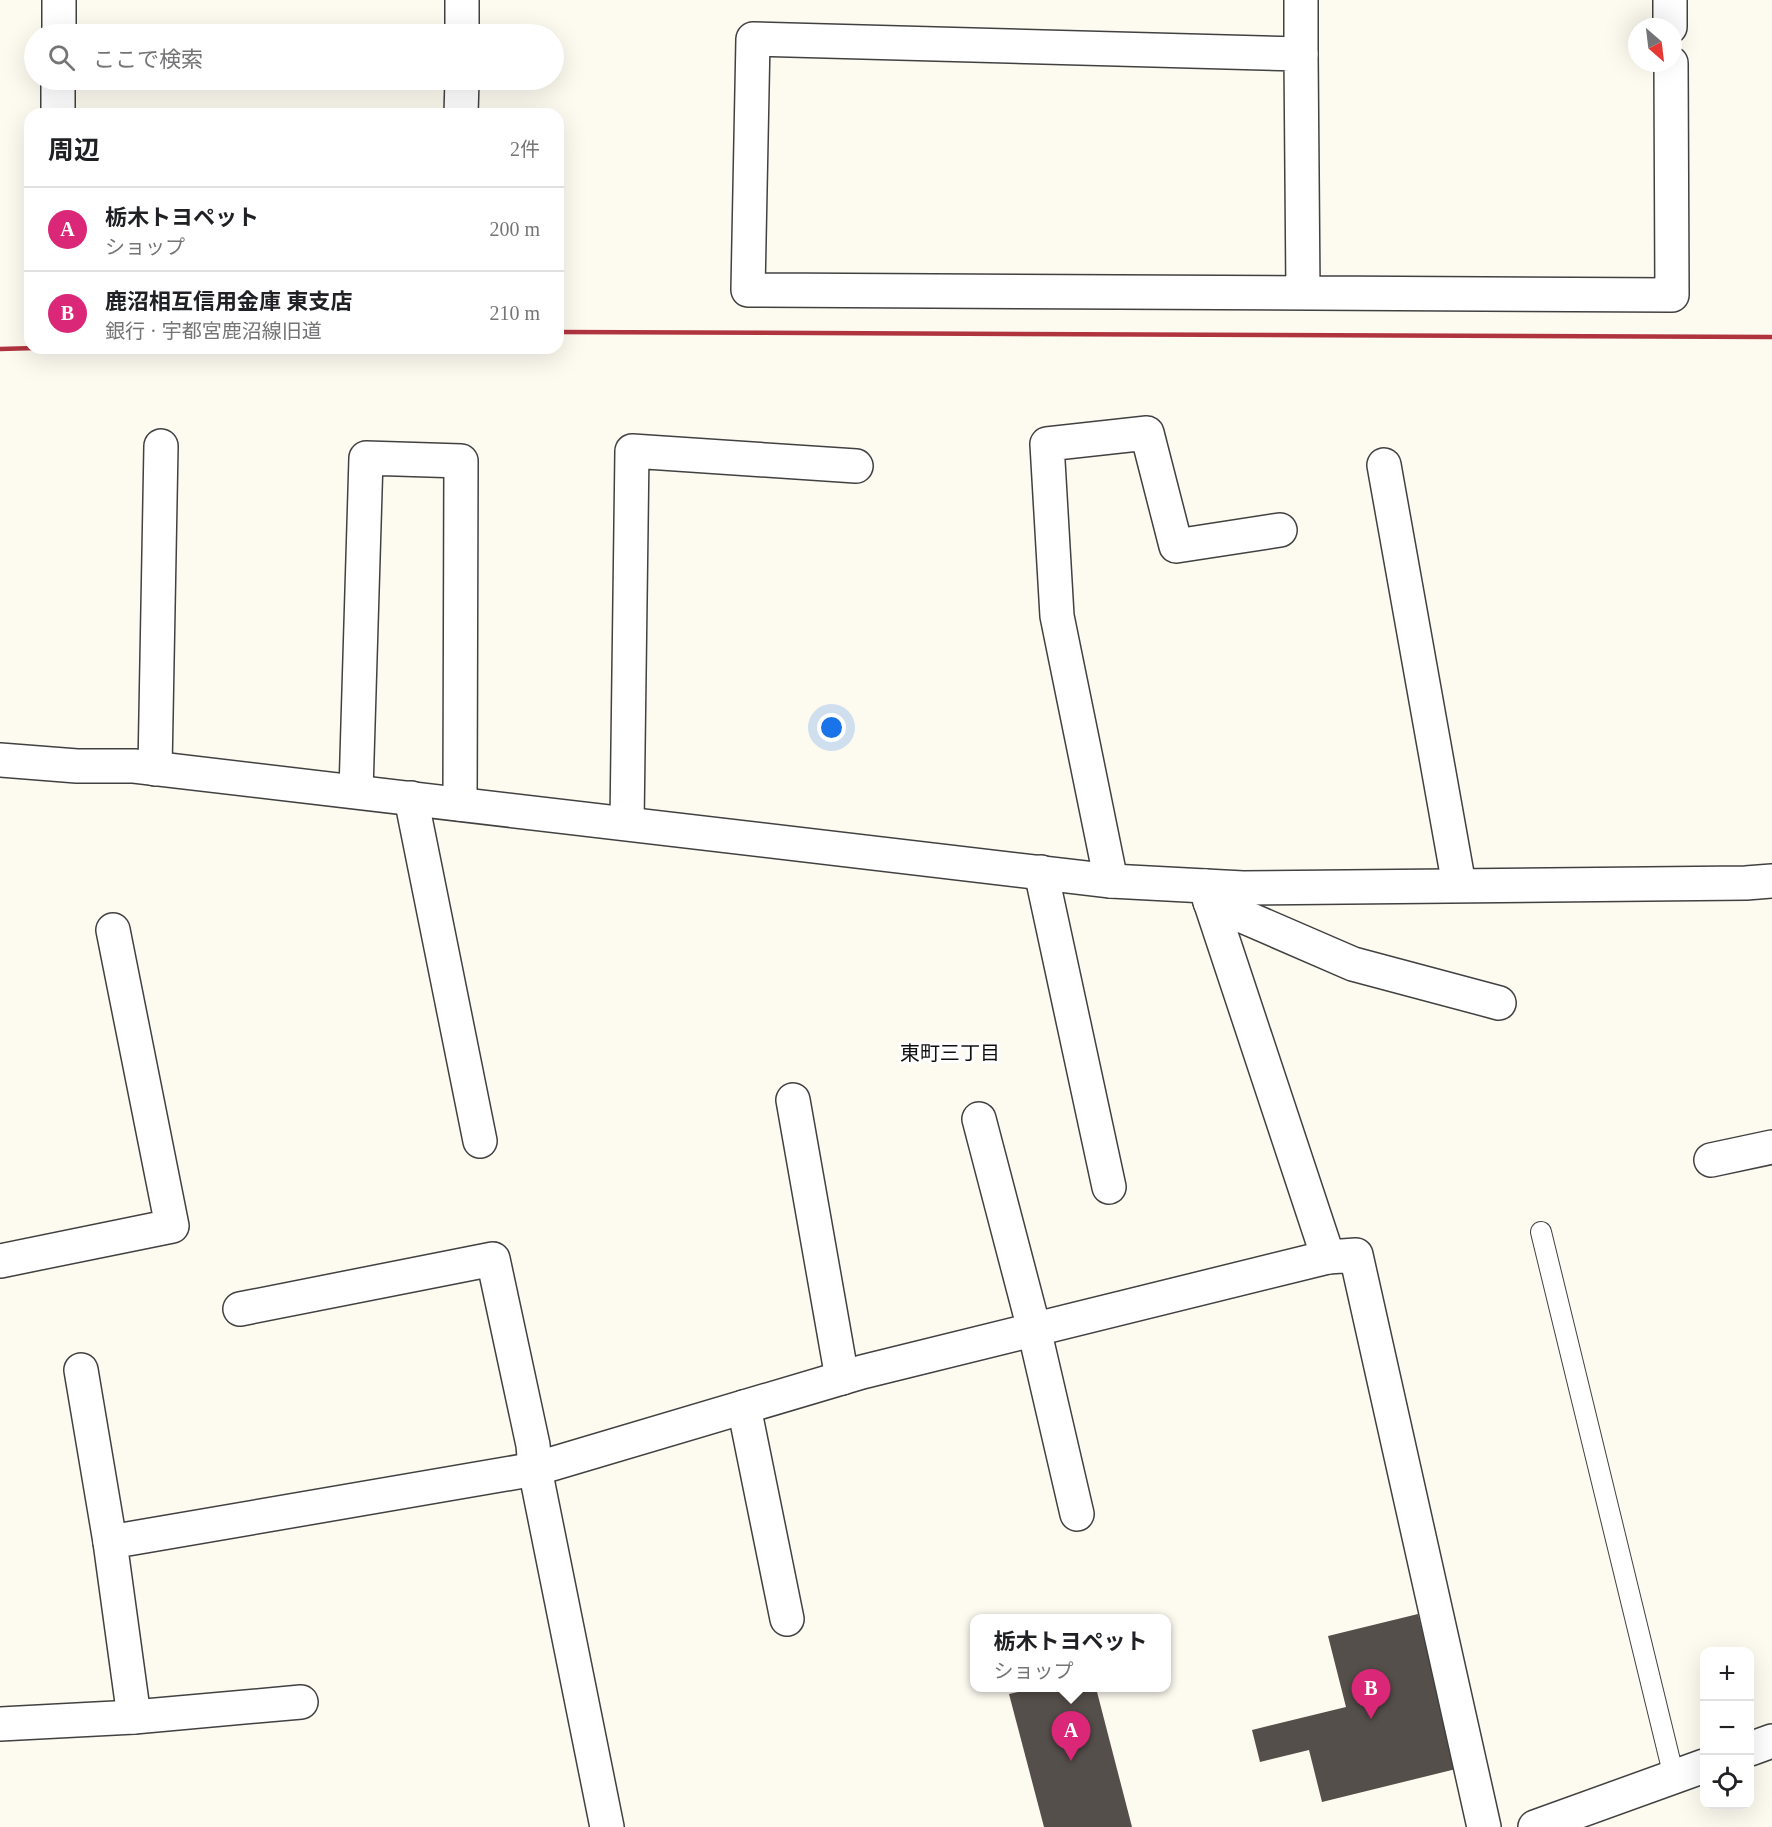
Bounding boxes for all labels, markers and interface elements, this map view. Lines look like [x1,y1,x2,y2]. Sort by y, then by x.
north arrow [1628,18,1682,72]
search box [24,24,564,90]
icon: search [45,41,78,74]
text: ここで検索 [93,47,203,72]
text: 周辺 [48,136,100,165]
text: 2件 [510,138,540,160]
text: 栃木トヨペット [105,205,259,230]
text: A [60,218,75,240]
text: 200 m [489,218,540,240]
text: ショップ [105,236,185,258]
text: 鹿沼相互信用金庫 東支店 [105,289,353,314]
text: B [61,302,74,324]
text: 210 m [489,302,540,324]
text: 銀行 · 宇都宮鹿沼線旧道 [105,320,322,342]
your location [817,713,846,742]
district label: 東町三丁目 [900,1042,1000,1064]
popup [970,1614,1171,1692]
text: 栃木トヨペット [993,1629,1148,1654]
map controls [1700,1647,1754,1809]
button: + [1700,1647,1754,1701]
text: ショップ [993,1660,1073,1682]
pin: B [1352,1670,1390,1719]
button: − [1700,1701,1754,1755]
pin: A [1052,1712,1090,1761]
button: locate [1700,1755,1754,1809]

